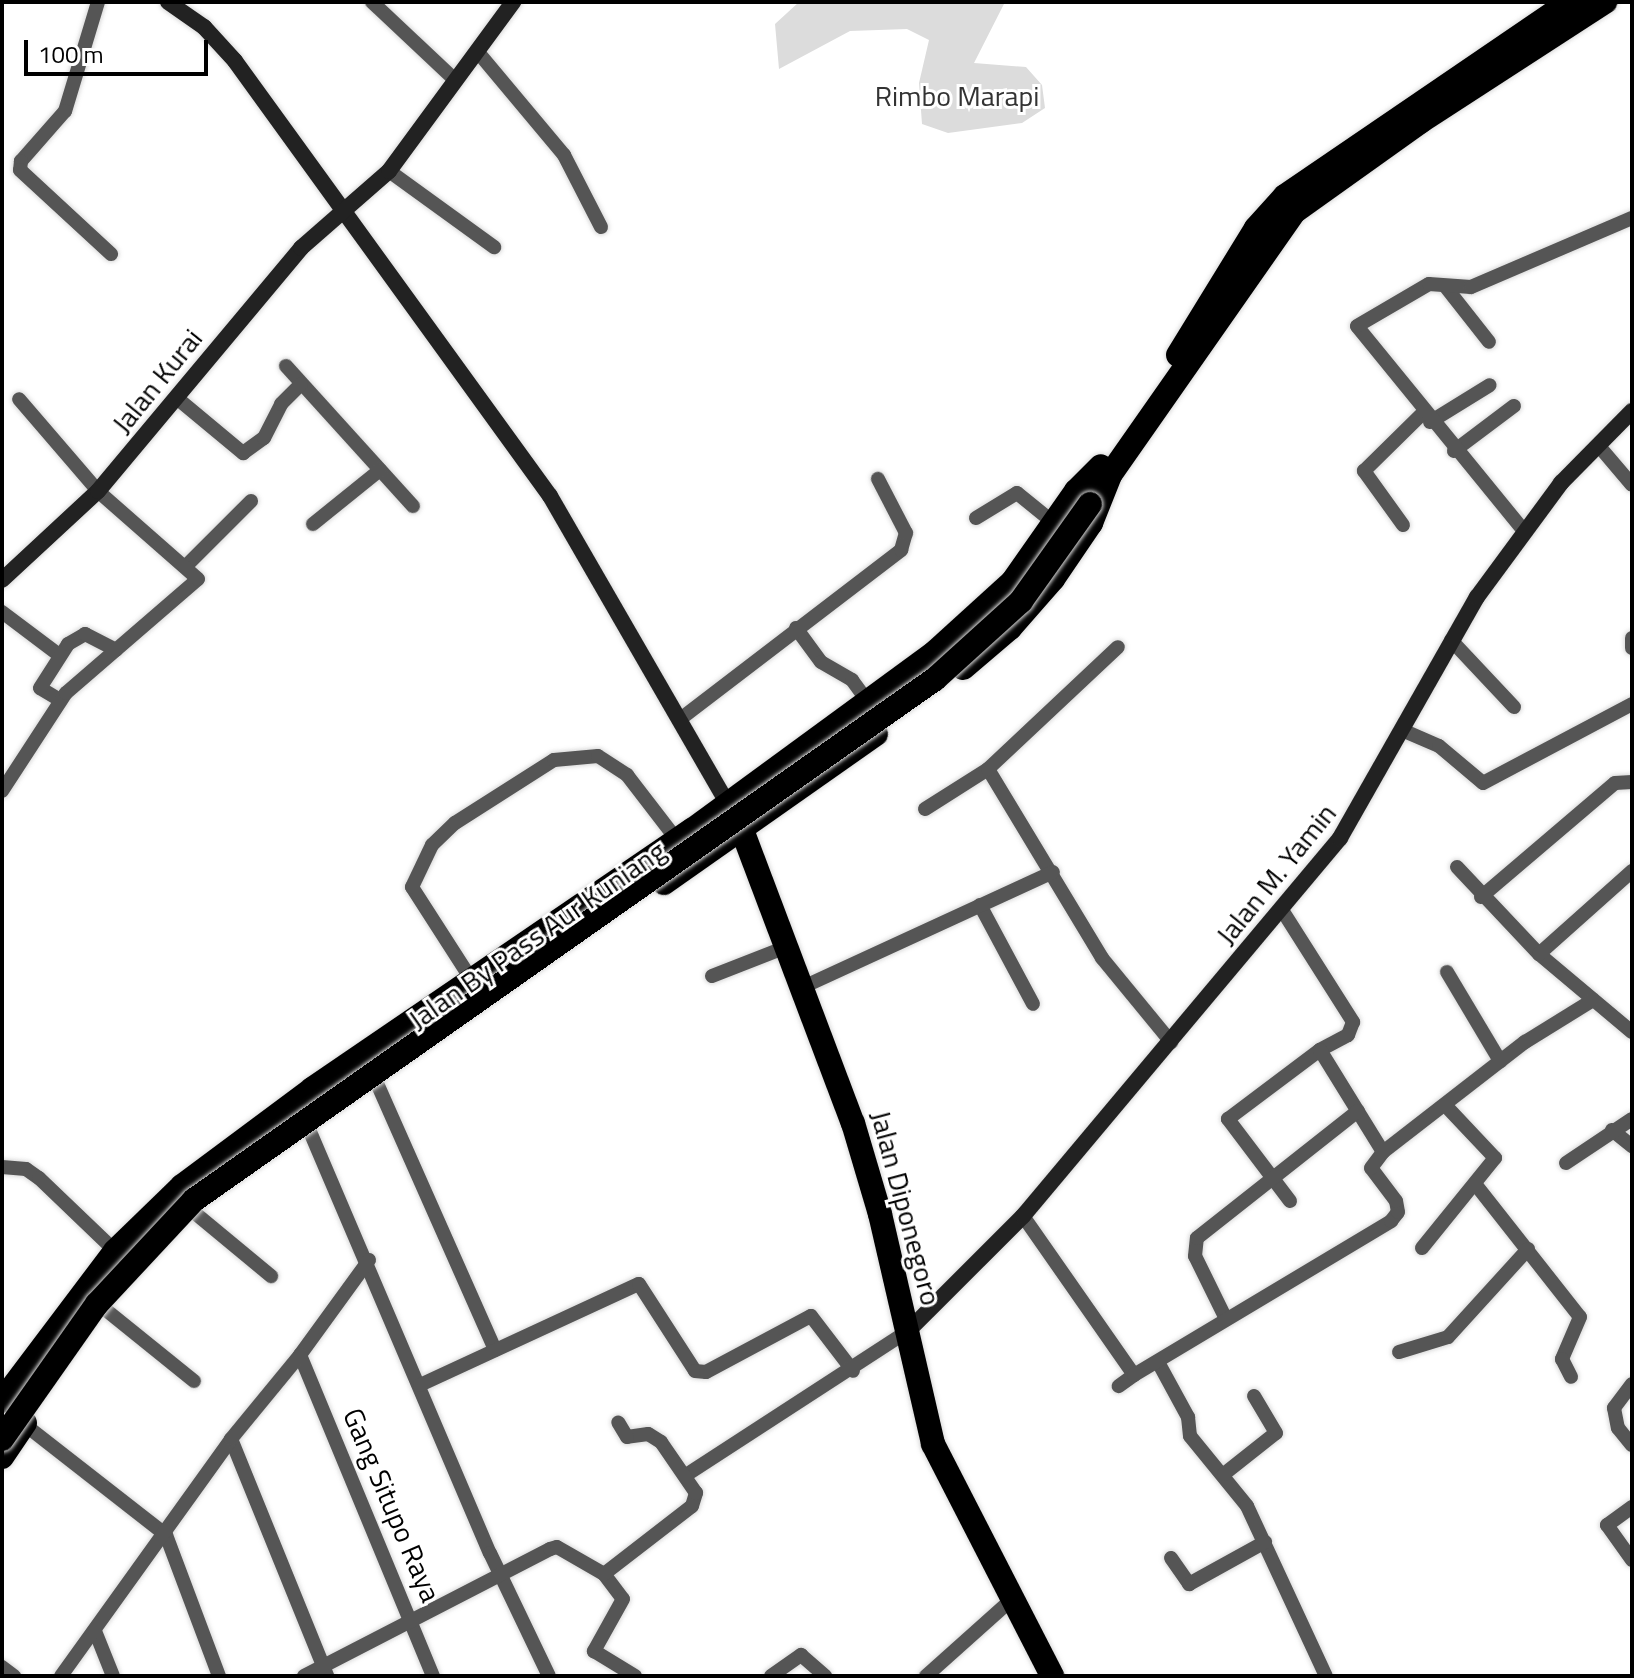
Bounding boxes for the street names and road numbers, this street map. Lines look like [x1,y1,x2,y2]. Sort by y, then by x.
street label: Jalan Kurai [105,322,209,440]
street label: Jalan M. Yamin [1209,797,1343,951]
street label: Jalan By Pass Aur Kuniang [402,834,672,1036]
street label: Jalan Diponegoro [864,1107,948,1309]
street label: Gang Situpo Raya [336,1403,448,1607]

